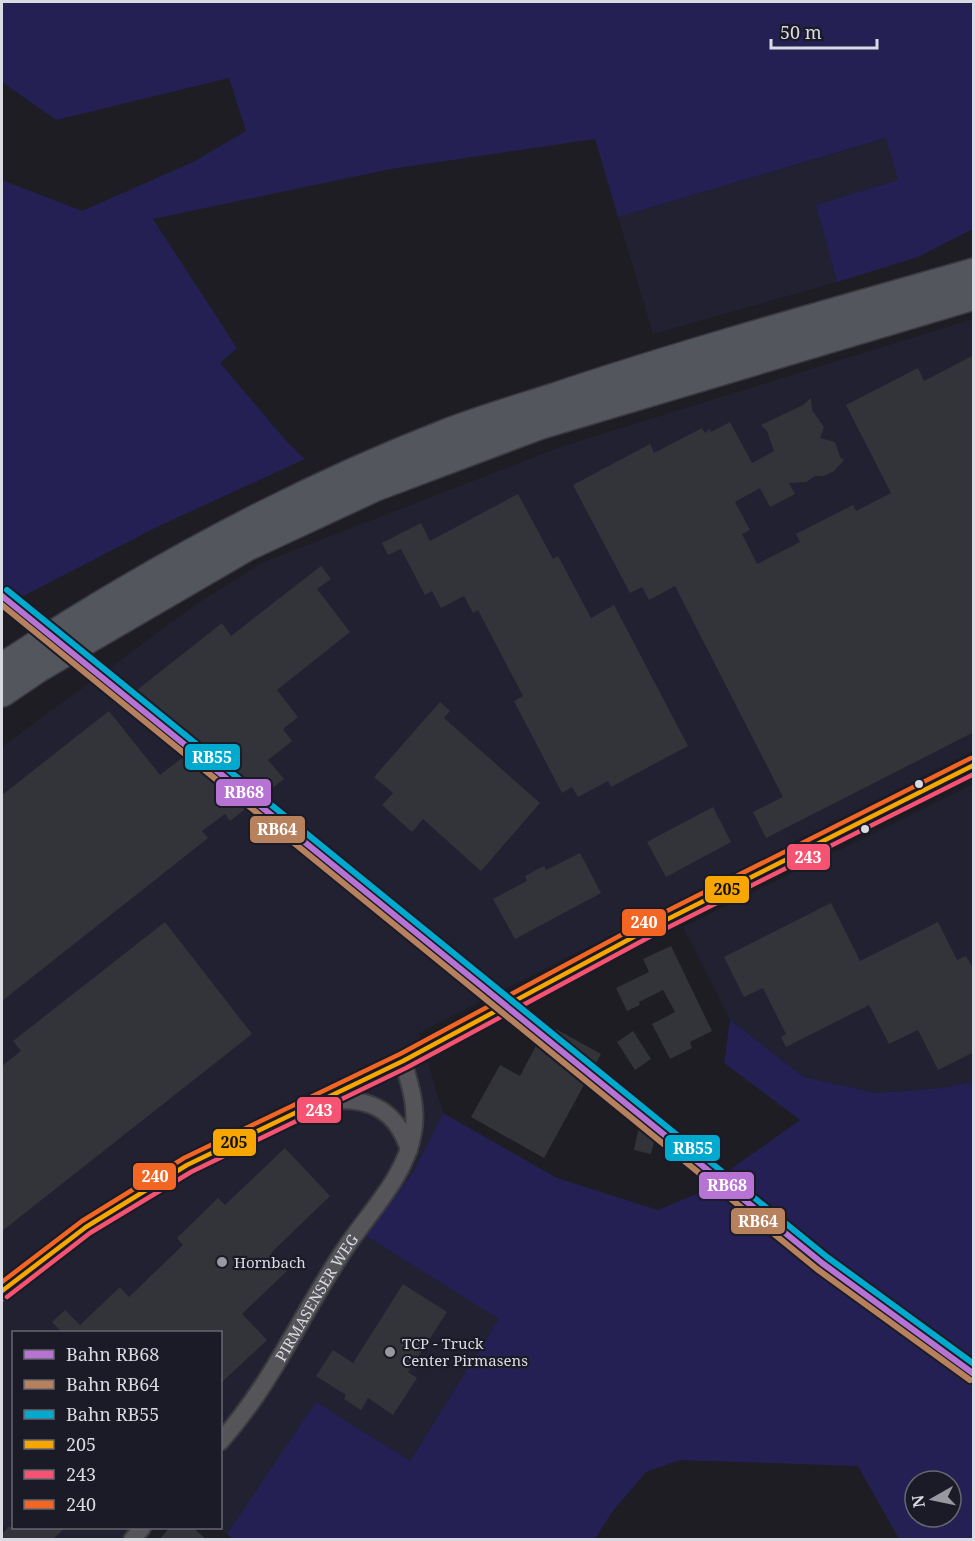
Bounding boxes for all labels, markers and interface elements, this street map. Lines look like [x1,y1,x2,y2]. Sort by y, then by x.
scale bar [771,12,878,50]
text: 50 m [780,20,822,44]
line badge: RB55 [184,743,241,771]
text: RB55 [192,746,232,768]
line badge: RB68 [215,778,272,807]
unlabelled marker [913,778,925,790]
text: RB68 [224,781,264,803]
line badge: RB64 [249,815,306,844]
text: RB64 [257,818,297,840]
unlabelled marker [859,823,871,835]
line badge: 243 [786,843,831,871]
text: 243 [794,846,822,868]
line badge: 205 [704,875,750,904]
text: 205 [713,878,741,900]
line badge: 240 [621,908,667,937]
text: 240 [630,911,658,933]
line badge: 243 [296,1096,342,1124]
text: 243 [305,1099,333,1121]
line badge: 205 [212,1128,257,1157]
text: 205 [220,1131,248,1153]
line badge: RB55 [664,1134,721,1162]
text: RB55 [673,1137,713,1159]
line badge: 240 [132,1162,177,1191]
text: 240 [141,1165,169,1187]
line badge: RB68 [698,1171,755,1200]
text: RB68 [707,1174,747,1196]
line badge: RB64 [730,1207,786,1235]
text: RB64 [738,1210,778,1232]
street label: PIRMASENSER WEG [270,1230,362,1365]
place label: Hornbach [234,1252,306,1272]
marker: Hornbach [215,1255,229,1269]
legend [12,1331,222,1529]
place label: TCP - Truck Center Pirmasens [402,1333,528,1370]
text: Bahn RB68 [66,1342,159,1366]
marker: TCP - Truck Center Pirmasens [383,1345,397,1359]
text: Bahn RB64 [66,1372,159,1396]
text: Bahn RB55 [66,1402,159,1426]
text: 205 [66,1432,96,1456]
text: 243 [66,1462,96,1486]
north arrow [903,1469,963,1529]
text: 240 [66,1492,96,1516]
text: N [906,1493,930,1509]

